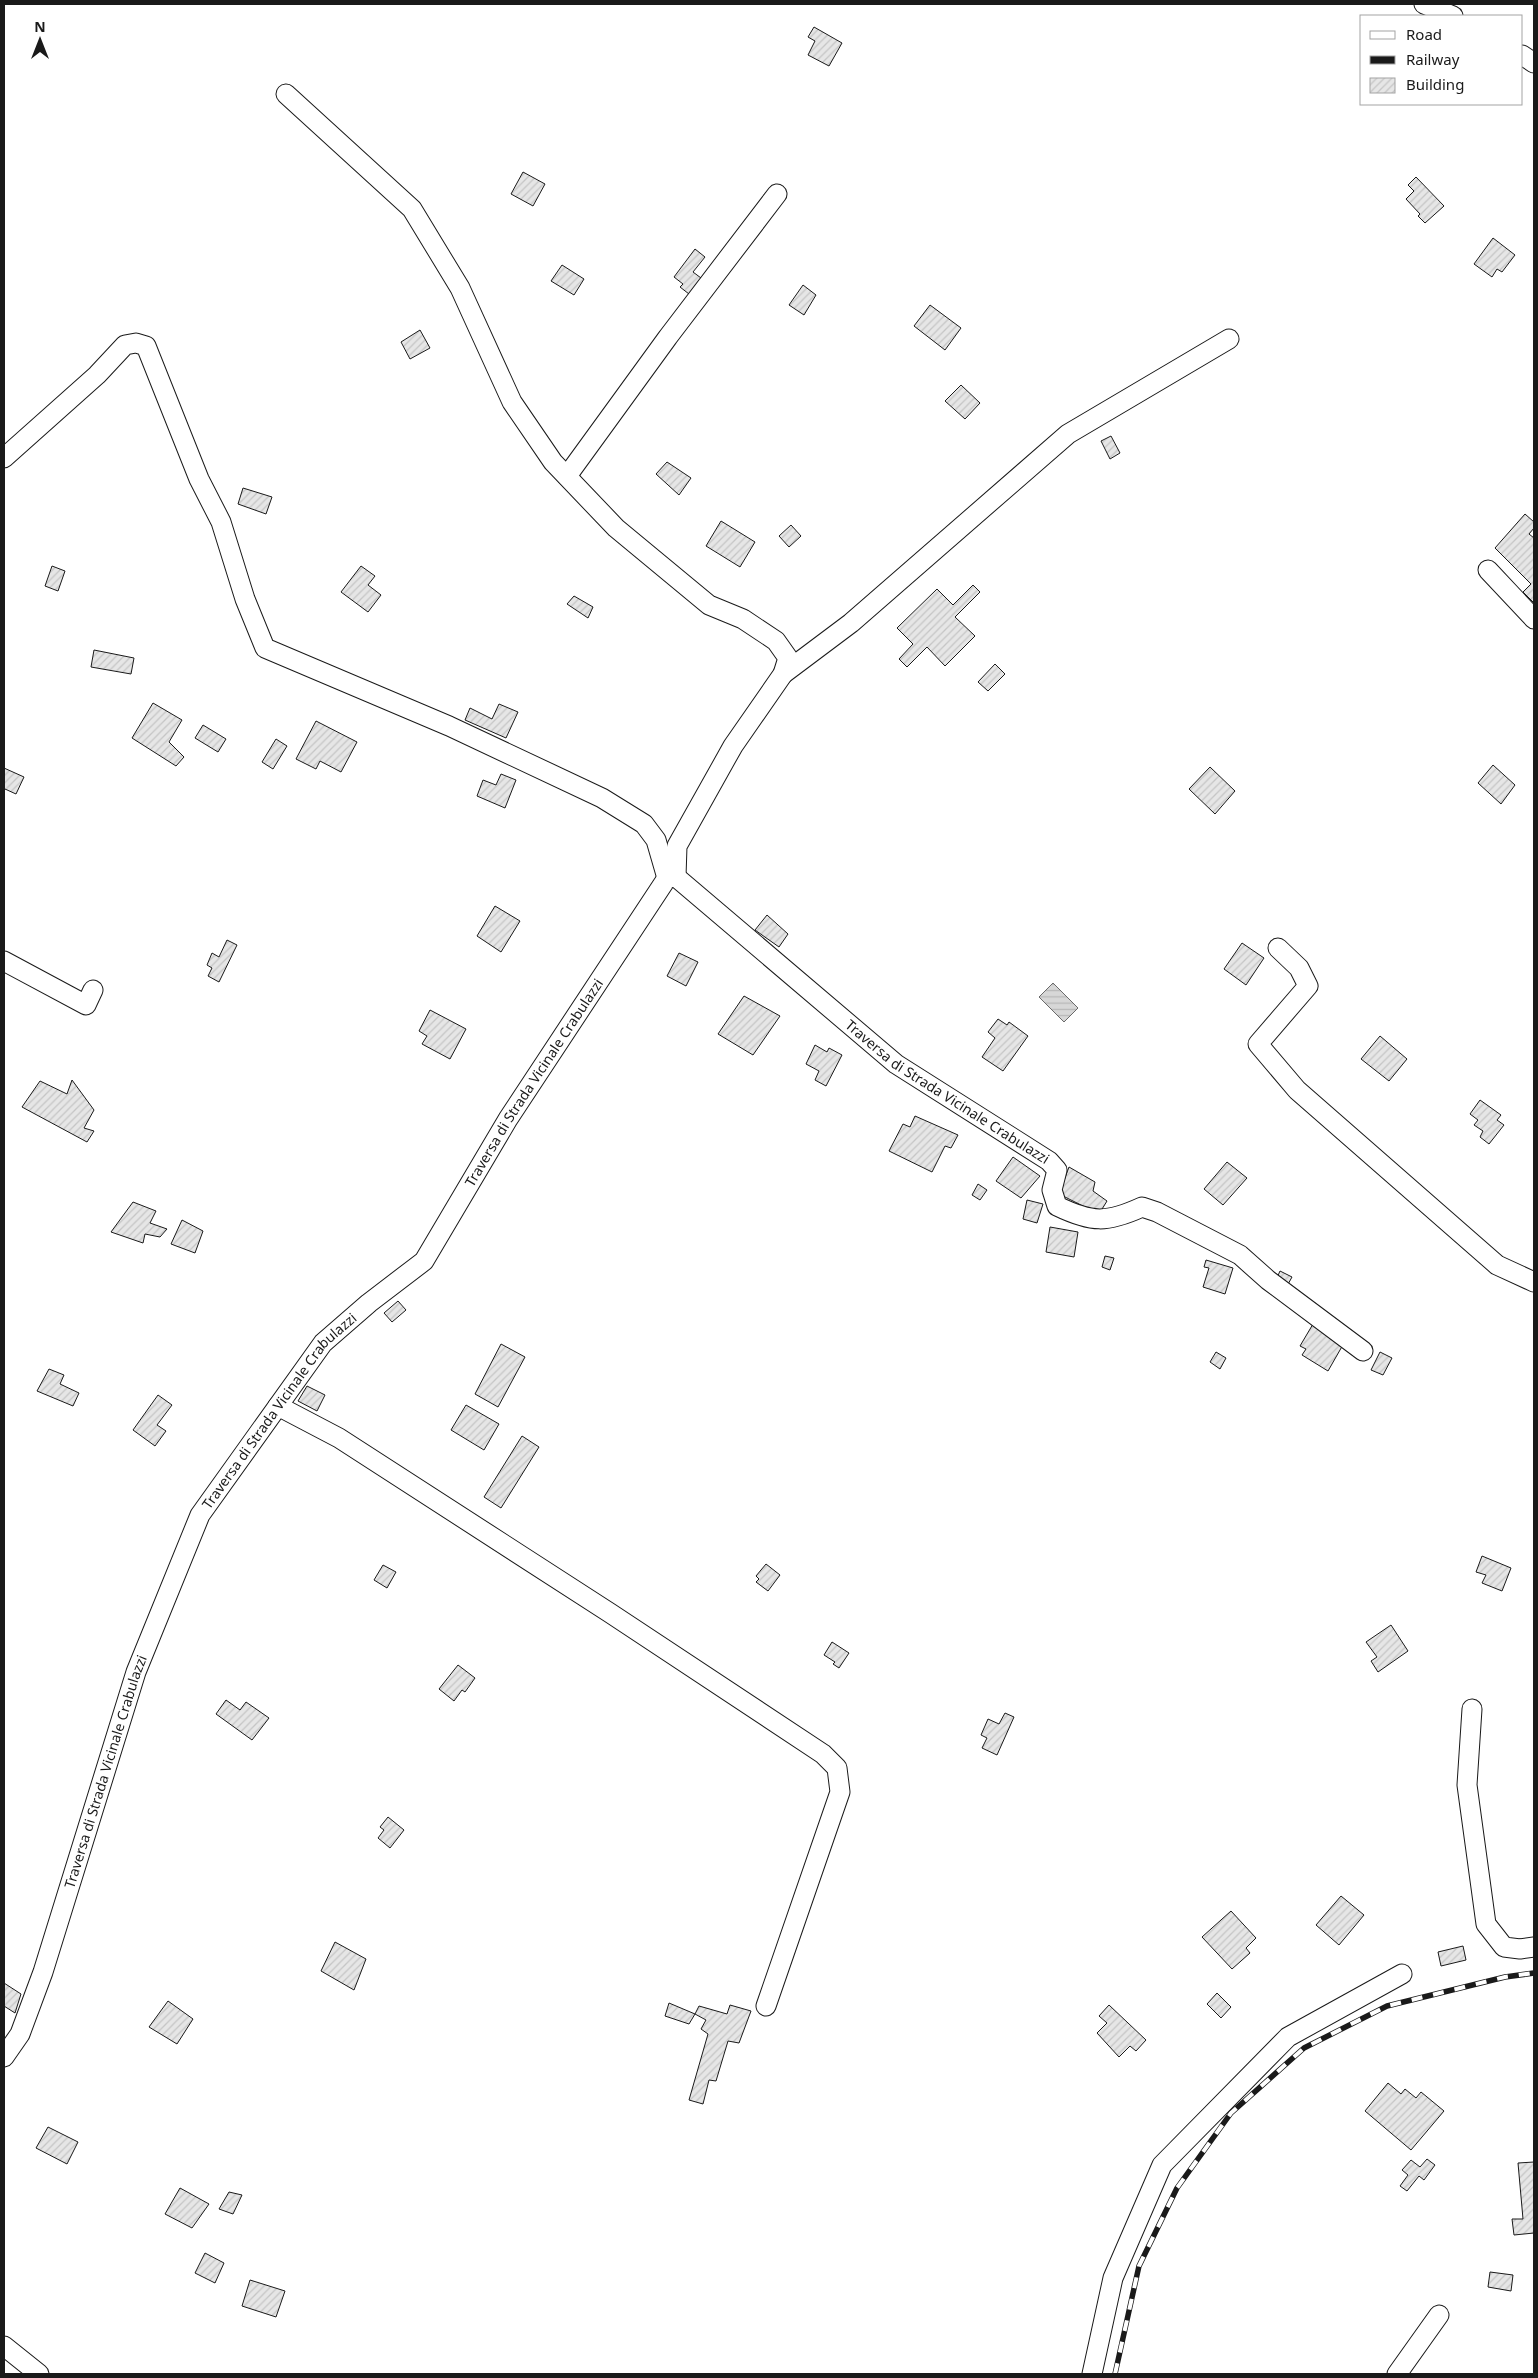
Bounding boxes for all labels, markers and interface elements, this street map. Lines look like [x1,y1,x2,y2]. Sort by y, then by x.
north arrow [15,15,65,65]
legend [1360,15,1523,105]
text: N [34,17,46,36]
text: Road [1406,24,1442,44]
text: Railway [1406,49,1460,69]
text: Building [1406,74,1464,94]
street label: Traversa di Strada Vicinale Crabulazzi [460,975,607,1190]
street label: Traversa di Strada Vicinale Crabulazzi [842,1015,1053,1168]
street label: Traversa di Strada Vicinale Crabulazzi [197,1308,360,1513]
street label: Traversa di Strada Vicinale Crabulazzi [60,1652,151,1891]

